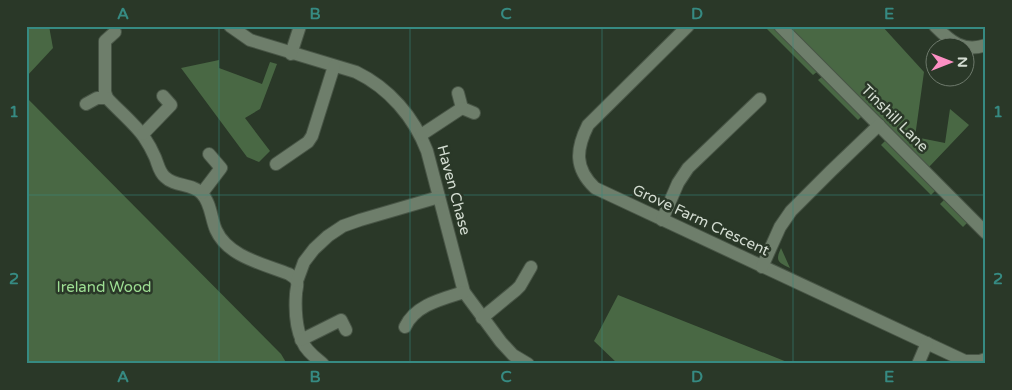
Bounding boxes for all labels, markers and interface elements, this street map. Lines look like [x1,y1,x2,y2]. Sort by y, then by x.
text: A [117,4,129,24]
text: B [309,4,321,24]
text: C [500,4,512,24]
text: D [691,4,703,24]
text: E [884,4,894,24]
north arrow [924,38,974,88]
text: N [954,56,971,68]
street label: Tinshill Lane [858,81,932,155]
text: 1 [9,102,19,122]
text: 1 [993,102,1003,122]
street label: Haven Chase [433,143,475,237]
street label: Grove Farm Crescent [630,180,772,260]
text: 2 [9,269,19,289]
text: 2 [993,269,1003,289]
park label: Ireland Wood [57,278,152,296]
text: A [117,367,129,387]
text: B [309,367,321,387]
text: C [500,367,512,387]
text: D [691,367,703,387]
text: E [884,367,894,387]

